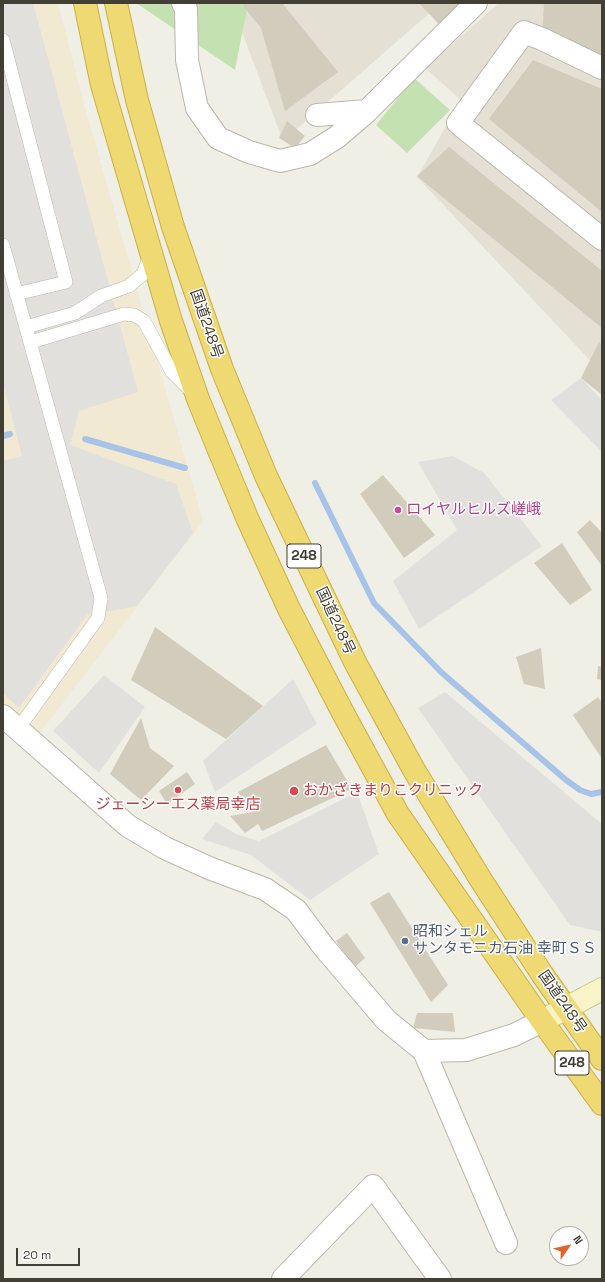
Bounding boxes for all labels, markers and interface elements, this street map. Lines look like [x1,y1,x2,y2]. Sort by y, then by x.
street label: 国道248号 [186,287,226,361]
place label: ロイヤルヒルズ嵯峨 [406,501,541,519]
marker: ロイヤルヒルズ嵯峨 [393,505,403,515]
road number: 248 [287,544,321,568]
street label: 国道248号 [312,584,358,658]
place label: おかざきまりこクリニック [303,782,483,800]
marker: ジェーシーエス薬局幸店 [173,785,183,795]
marker: おかざきまりこクリニック [288,785,300,797]
place label: ジェーシーエス薬局幸店 [96,796,260,814]
place label: 昭和シェル サンタモニカ石油 幸町ＳＳ [413,923,597,958]
marker: 昭和シェル サンタモニカ石油 幸町ＳＳ [400,936,410,946]
street label: 国道248号 [534,967,590,1037]
road number: 248 [555,1051,589,1075]
north arrow [549,1226,589,1266]
text: N [570,1233,586,1247]
scale bar [18,1240,82,1266]
text: 20 m [23,1247,51,1263]

